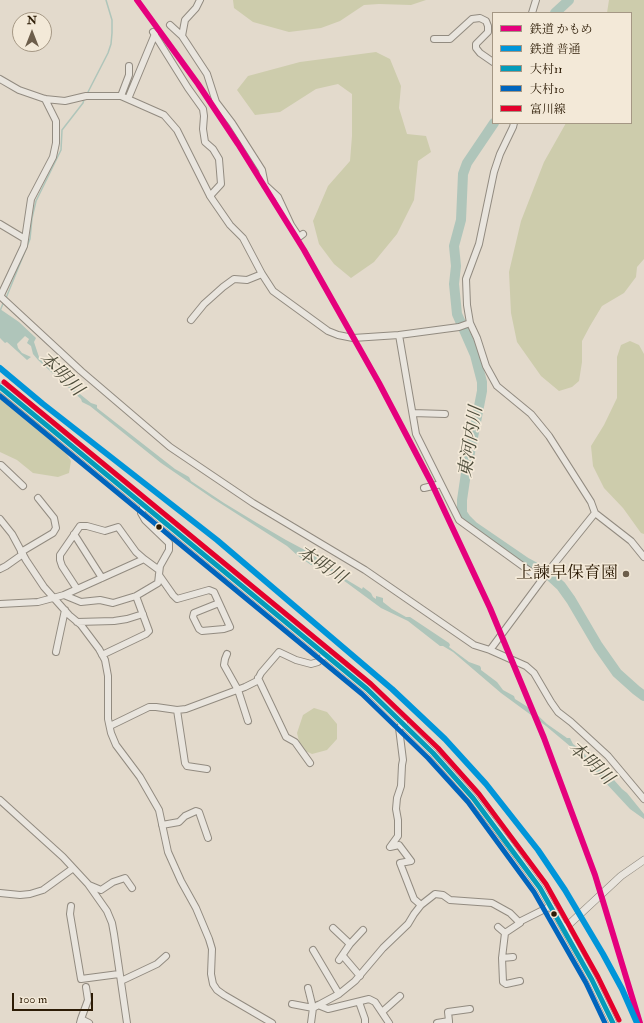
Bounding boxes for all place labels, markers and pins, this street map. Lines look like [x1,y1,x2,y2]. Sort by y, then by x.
unlabelled marker [154,522,164,532]
place label: 上諫早保育園 [516,564,618,584]
marker: 上諫早保育園 [621,569,631,579]
unlabelled marker [549,909,559,919]

